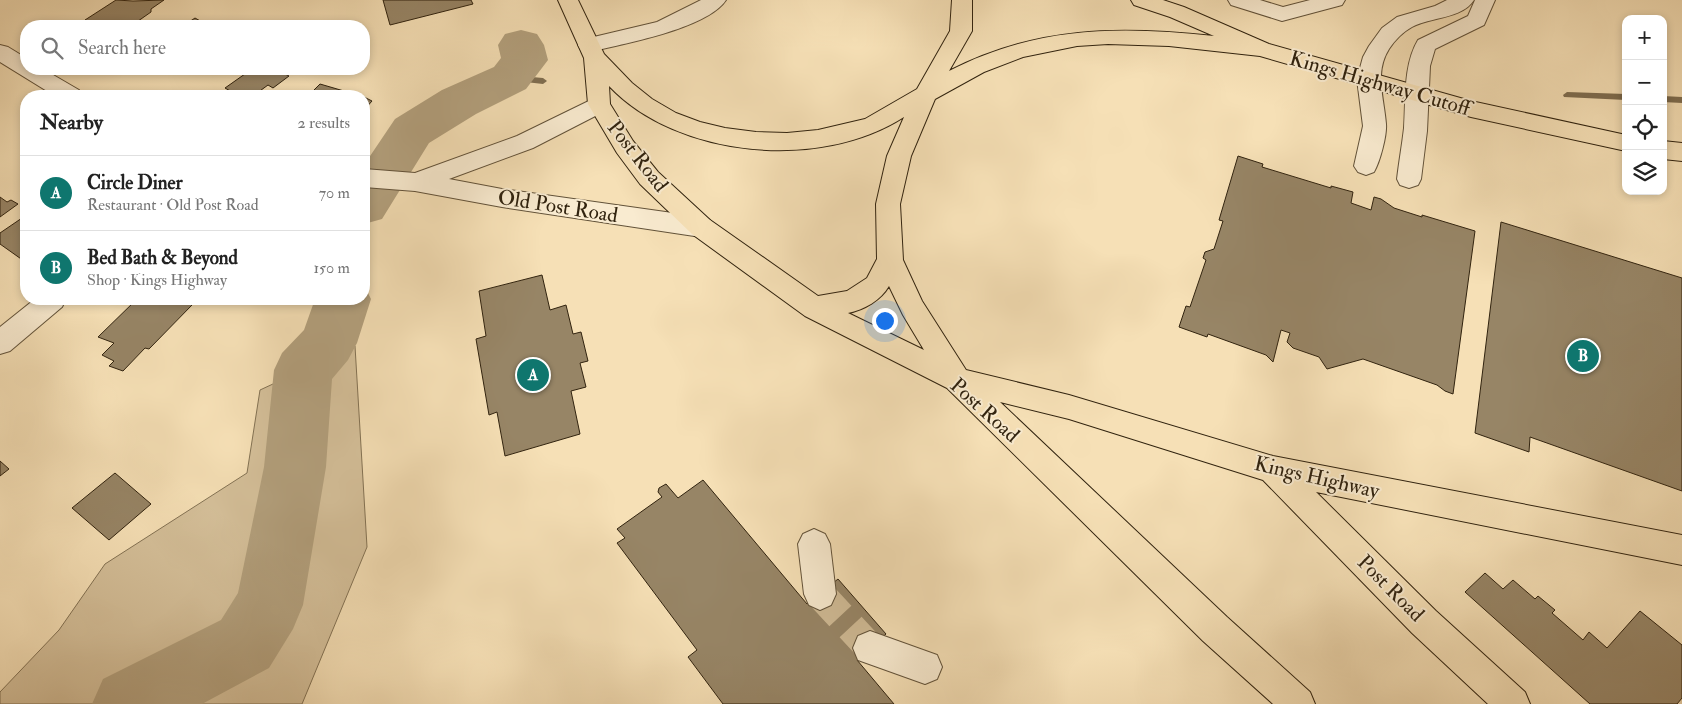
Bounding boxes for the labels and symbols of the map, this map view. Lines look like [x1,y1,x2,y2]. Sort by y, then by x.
street label: Kings Highway Cutoff [1286,45,1477,123]
street label: Post Road [601,115,675,198]
street label: Old Post Road [496,184,621,229]
your location [872,308,898,334]
pin: B [1567,337,1599,375]
pin: A [517,356,549,394]
street label: Post Road [944,372,1025,449]
street label: Kings Highway [1252,450,1383,505]
street label: Post Road [1351,549,1430,628]

